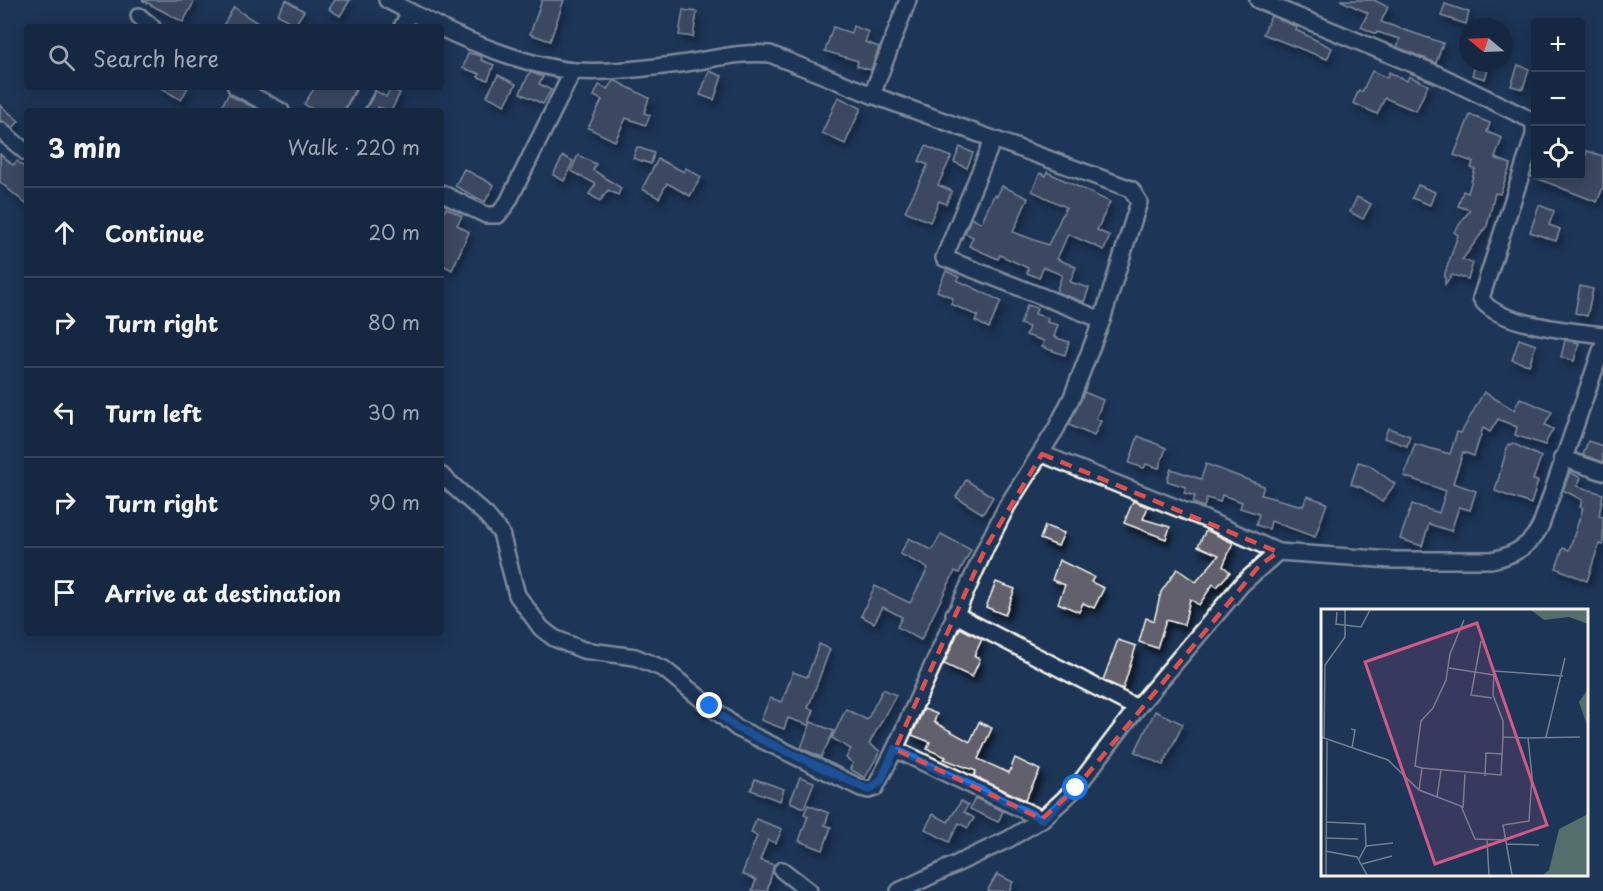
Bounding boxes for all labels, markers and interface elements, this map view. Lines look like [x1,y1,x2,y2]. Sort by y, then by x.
north arrow [1459,18,1513,72]
map controls [1531,18,1585,180]
button: + [1531,18,1585,72]
search box [24,24,444,90]
icon: search [45,41,78,74]
text: Search here [93,41,219,74]
button: − [1531,72,1585,126]
button: locate [1531,126,1585,180]
text: 3 min [48,128,121,167]
text: Walk · 220 m [288,132,420,162]
icon: ahead [48,216,81,249]
text: Continue [105,216,204,249]
text: 20 m [368,217,420,247]
icon: right [48,306,81,339]
text: Turn right [105,306,218,339]
text: 80 m [368,307,420,337]
icon: left [48,396,81,429]
text: Turn left [105,396,202,429]
text: 30 m [367,397,420,427]
icon: right [48,486,81,519]
text: Turn right [105,486,218,519]
text: 90 m [369,487,420,517]
icon: arrive [48,576,81,609]
text: Arrive at destination [105,576,341,609]
inset map [1321,609,1588,876]
route end [696,692,722,718]
route start [1062,774,1088,800]

